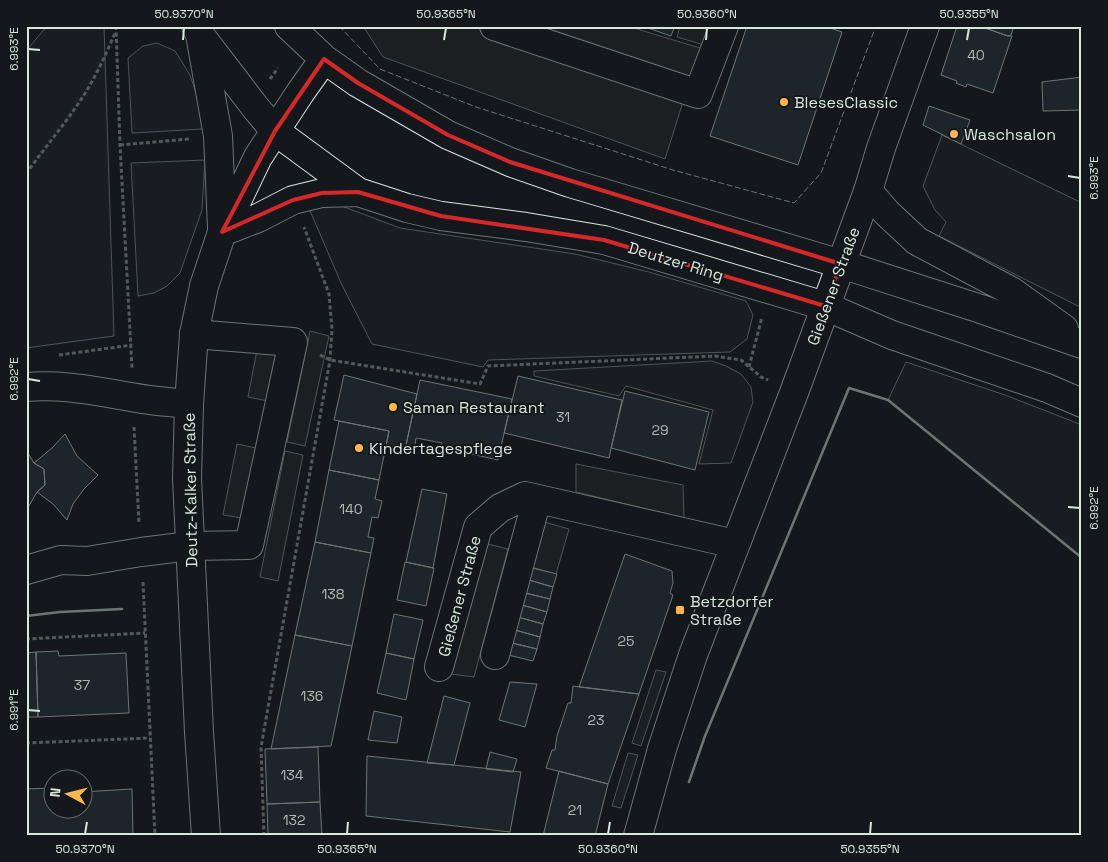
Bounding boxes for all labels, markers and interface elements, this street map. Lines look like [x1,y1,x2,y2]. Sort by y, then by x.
text: 50.9370°N [154,6,214,22]
text: 50.9365°N [416,6,476,22]
text: 50.9360°N [677,6,737,22]
text: 50.9355°N [939,6,999,22]
text: 6.993°E [6,27,22,71]
house number: 40 [967,46,985,64]
place label: BlesesClassic [794,92,898,113]
marker: BlesesClassic [778,96,790,108]
place label: Waschsalon [964,124,1056,145]
marker: Waschsalon [948,128,960,140]
text: 6.993°E [1086,156,1102,200]
street label: Gießener Straße [802,224,865,348]
street label: Deutzer Ring [625,237,726,286]
text: 6.992°E [6,357,22,401]
place label: Saman Restaurant [403,397,545,418]
marker: Saman Restaurant [387,401,399,413]
house number: 31 [556,408,570,426]
street label: Deutz-Kalker Straße [179,412,202,568]
house number: 29 [652,421,668,439]
place label: Kindertagespflege [369,438,513,459]
marker: Kindertagespflege [353,442,365,454]
text: 6.992°E [1086,486,1102,530]
house number: 140 [339,500,363,518]
street label: Gießener Straße [433,533,486,659]
house number: 138 [321,585,345,603]
place label: Betzdorfer Straße [690,591,774,630]
marker: Betzdorfer Straße [674,604,686,616]
house number: 25 [618,632,634,650]
house number: 37 [74,676,90,694]
house number: 136 [301,687,323,705]
text: 6.991°E [6,689,22,731]
house number: 23 [588,711,604,729]
house number: 134 [280,766,304,784]
north arrow [42,770,92,820]
text: N [46,787,65,798]
house number: 21 [568,801,582,819]
house number: 132 [283,811,305,829]
text: 50.9370°N [55,841,115,857]
text: 50.9365°N [317,841,377,857]
text: 50.9360°N [578,841,638,857]
text: 50.9355°N [840,841,900,857]

